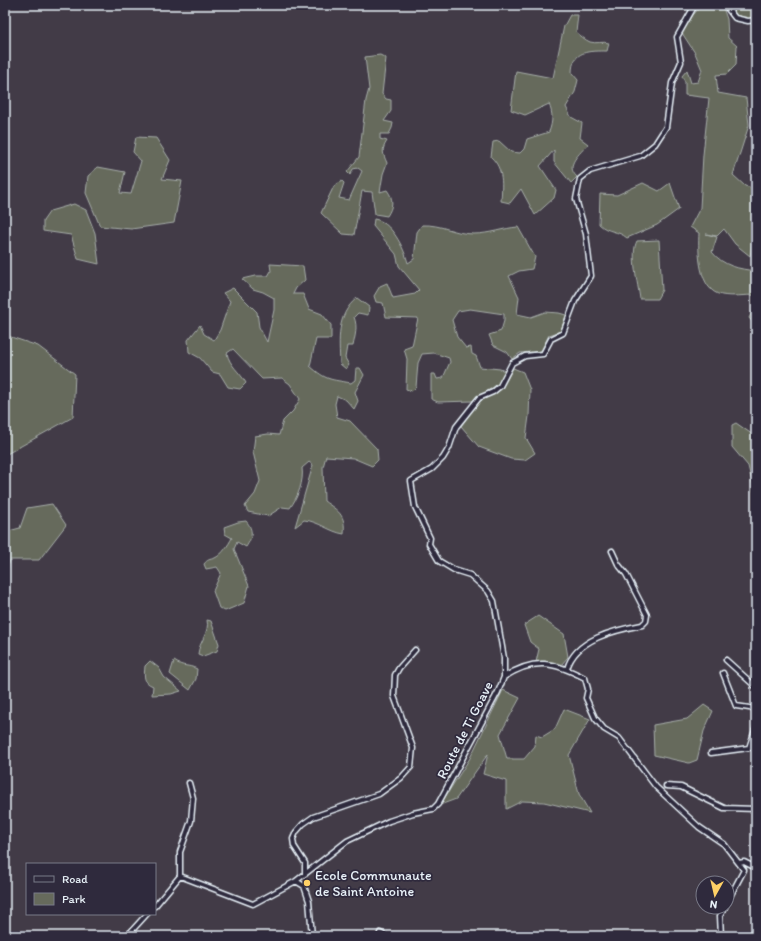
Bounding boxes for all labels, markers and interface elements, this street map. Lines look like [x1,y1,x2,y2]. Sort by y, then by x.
street label: Route de Ti Goave [433,678,497,782]
legend [26,863,156,915]
place label: Ecole Communaute de Saint Antoine [315,867,432,900]
text: Road [62,872,88,886]
north arrow [695,875,735,915]
marker: Ecole Communaute de Saint Antoine [302,878,312,888]
text: Park [62,892,86,906]
text: N [709,897,718,911]

